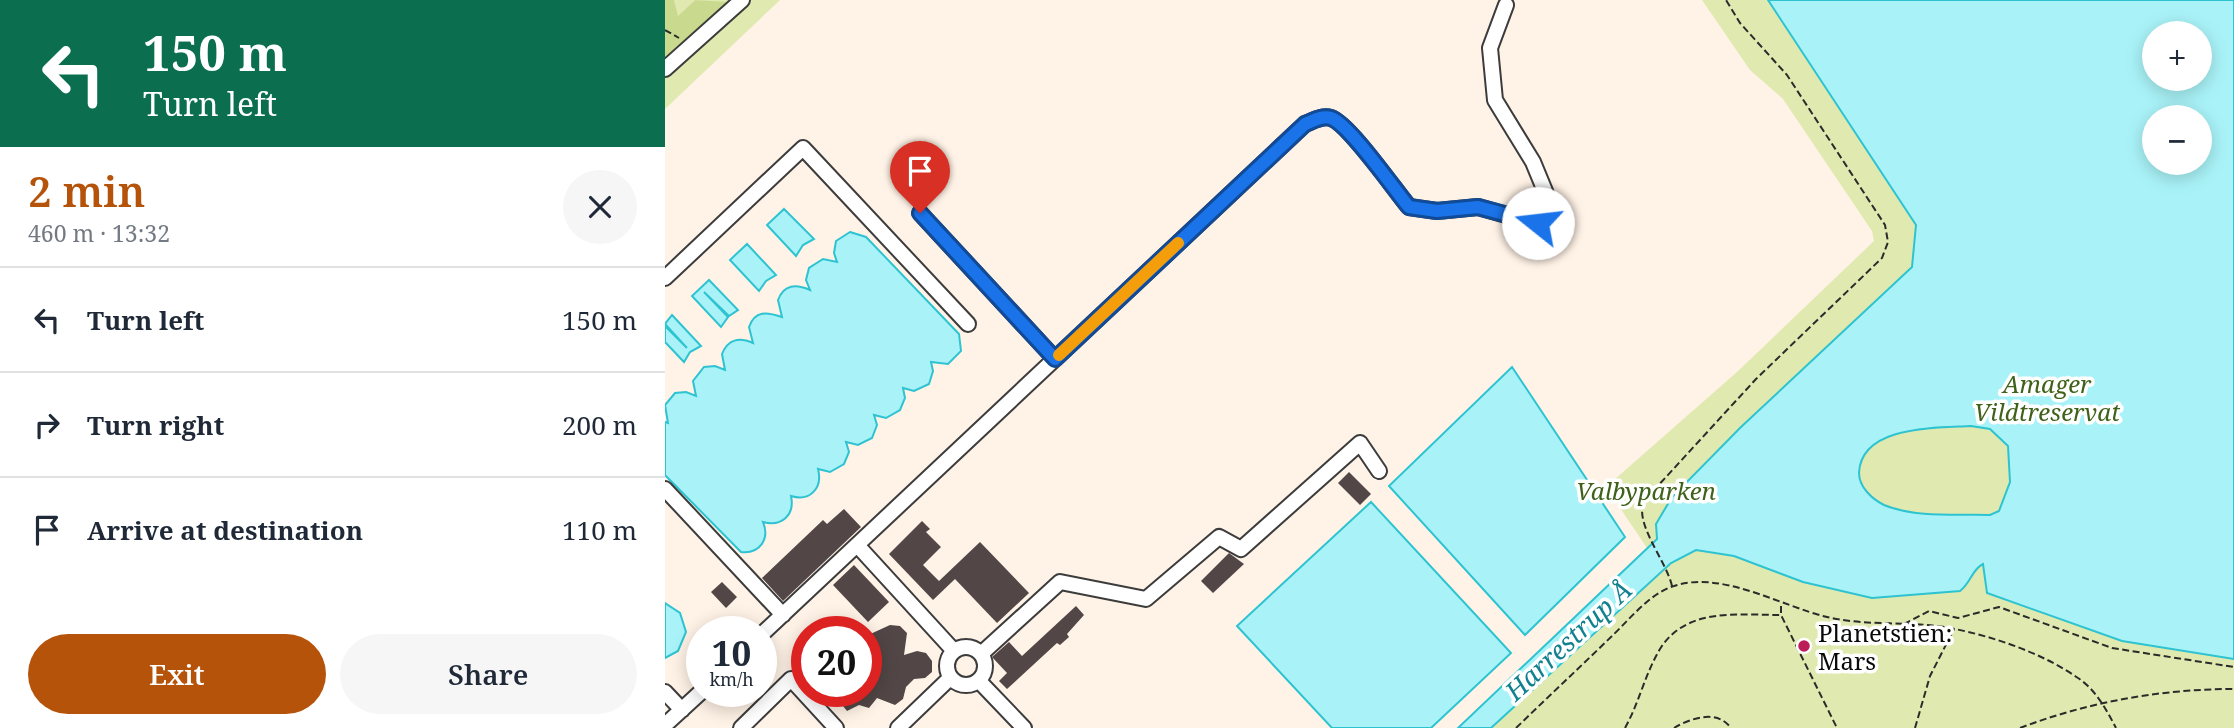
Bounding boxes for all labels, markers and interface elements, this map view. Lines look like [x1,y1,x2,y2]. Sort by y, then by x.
text: 150 m [143,19,287,85]
map controls [2142,21,2212,175]
button: + [2142,21,2212,91]
icon: left [28,28,119,119]
text: Turn left [143,82,277,125]
button: − [2142,105,2212,175]
pin [890,141,950,213]
icon: arrive [901,152,939,190]
text: 2 min [28,162,145,219]
button: close [563,170,637,244]
position arrow [1501,186,1575,260]
text: 460 m · 13:32 [28,217,170,249]
icon: left [28,301,66,339]
text: Turn left [87,302,204,338]
text: 150 m [562,302,637,338]
park label: Amager Vildtreservat [1974,367,2120,428]
icon: right [28,406,66,444]
text: Turn right [87,407,224,443]
text: 200 m [562,407,637,443]
park label: Valbyparken [1576,474,1716,507]
icon: arrive [28,511,66,549]
text: Arrive at destination [87,512,363,548]
text: 110 m [562,512,637,548]
water label: Harrestrup Å [1496,572,1639,709]
speed limit sign: 20 [791,616,882,707]
place label: Planetstien: Mars [1818,616,1952,677]
text: 10 [712,629,751,676]
button: Exit [28,634,326,714]
button: Share [340,634,637,714]
marker: Planetstien: Mars [1796,638,1812,654]
text: km/h [709,667,754,691]

